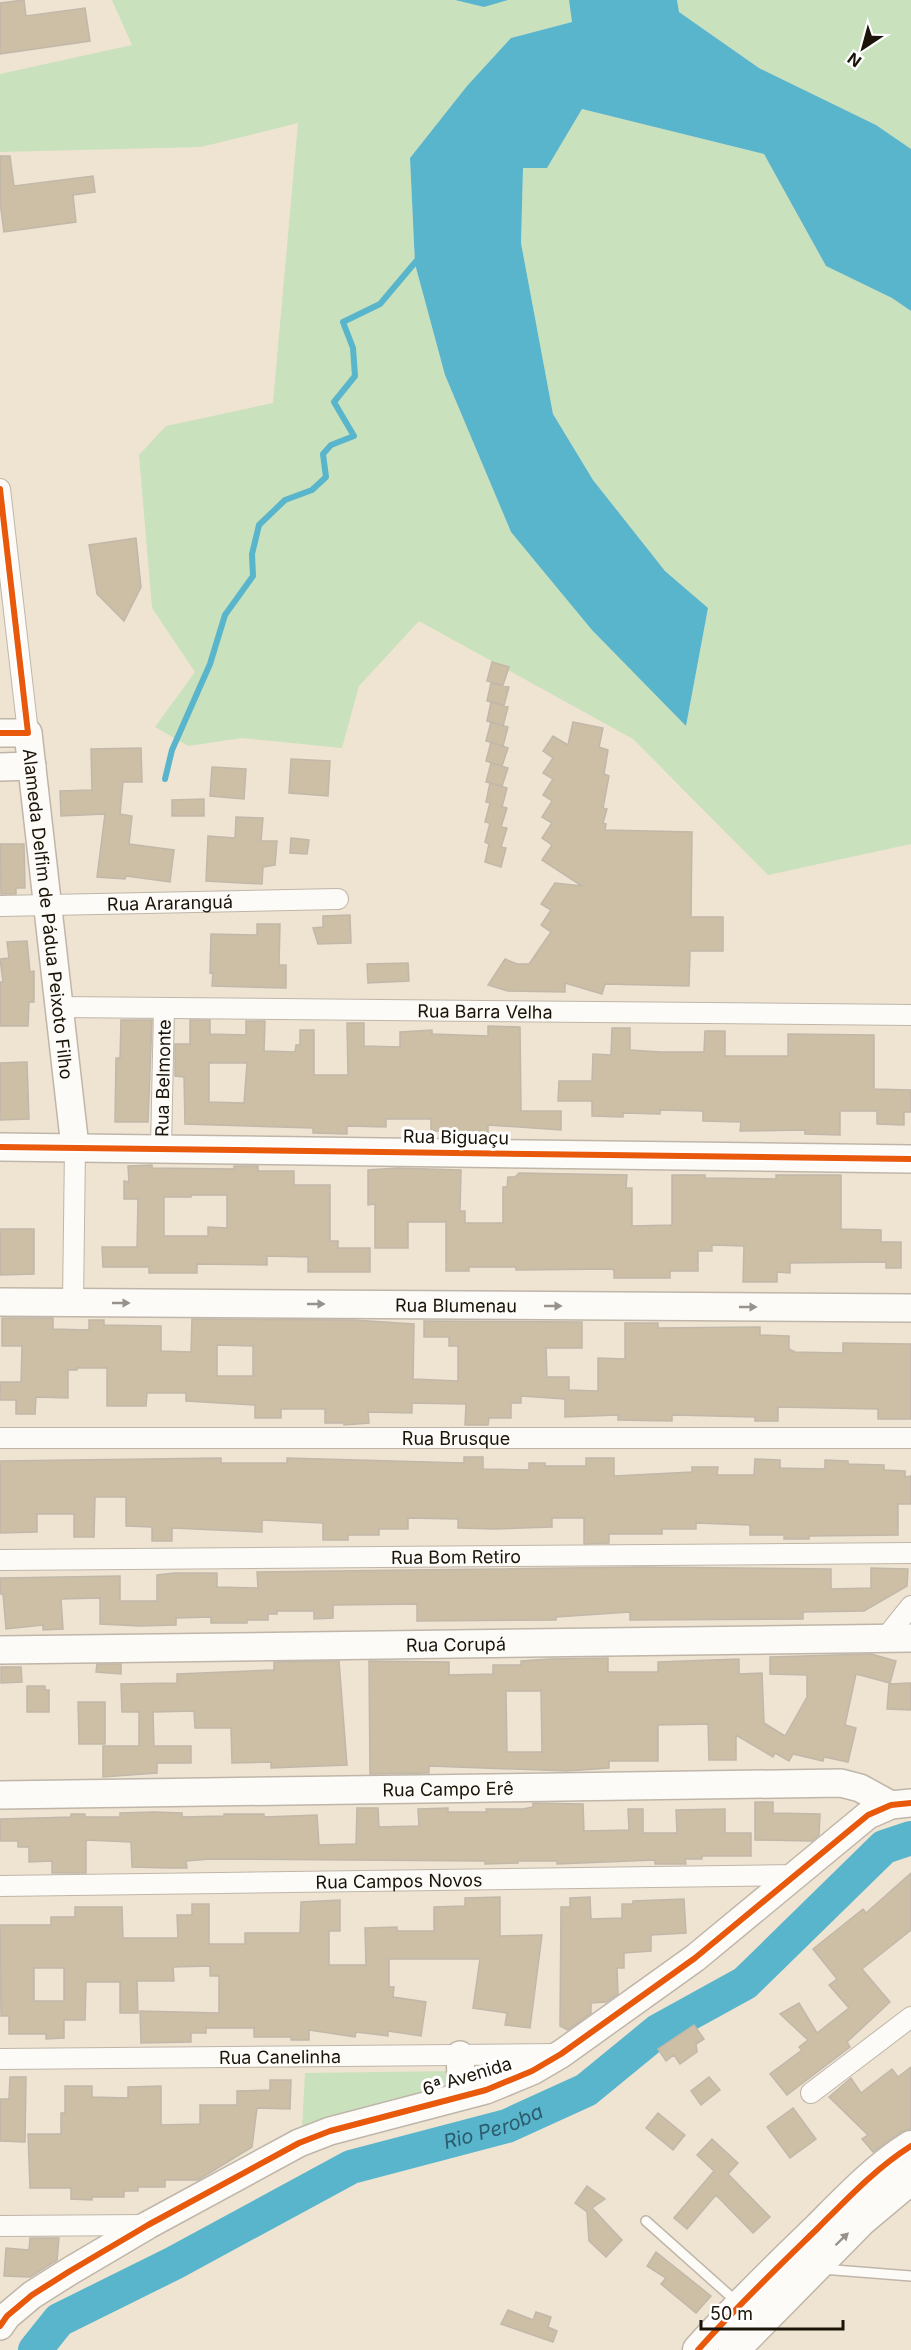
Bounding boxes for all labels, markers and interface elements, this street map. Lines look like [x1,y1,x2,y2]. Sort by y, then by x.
north arrow [833,18,893,78]
text: N [843,48,865,72]
street label: Alameda Delfim de Pádua Peixoto Filho [19,747,78,1080]
street label: Rua Araranguá [107,891,233,914]
street label: Rua Barra Velha [417,1000,553,1022]
street label: Rua Belmonte [151,1019,174,1137]
street label: Rua Biguaçu [403,1126,509,1148]
street label: Rua Blumenau [395,1294,517,1316]
one-way arrow [112,1298,131,1308]
one-way arrow [307,1299,326,1309]
one-way arrow [544,1301,563,1311]
one-way arrow [739,1302,758,1312]
street label: Rua Brusque [402,1428,510,1449]
street label: Rua Bom Retiro [391,1545,521,1567]
street label: Rua Corupá [406,1633,506,1655]
street label: Rua Campo Erê [382,1777,514,1800]
street label: Rua Campos Novos [315,1869,483,1892]
street label: Rua Canelinha [219,2045,341,2068]
street label: 6ª Avenida [420,2053,514,2099]
water label: Rio Peroba [441,2099,547,2154]
one-way arrow [835,2232,850,2246]
scale bar [701,2293,844,2331]
text: 50 m [710,2303,753,2324]

